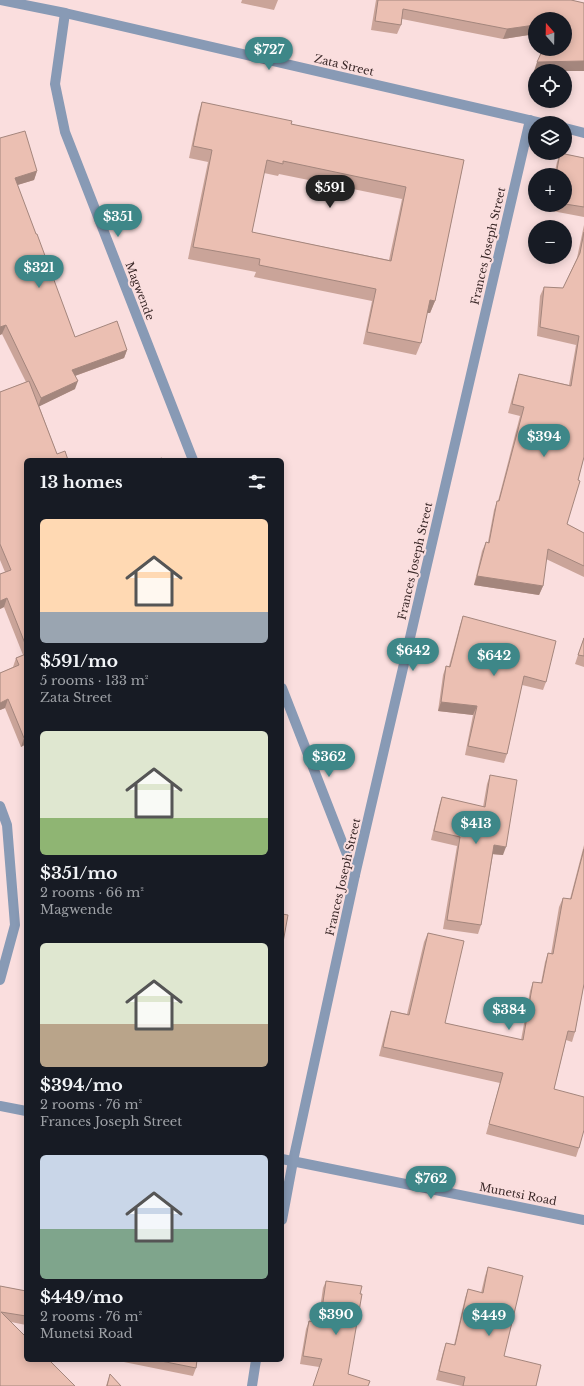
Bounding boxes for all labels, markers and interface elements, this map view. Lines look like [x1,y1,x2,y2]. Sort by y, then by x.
north arrow [528,12,572,56]
map controls [528,12,572,264]
pin: $727 [245,37,293,71]
text: $727 [254,41,284,58]
street label: Zata Street [313,51,376,79]
button: locate [528,64,572,108]
button: layers [528,116,572,160]
button: + [528,168,572,212]
pin: $591 [306,175,354,209]
text: $591 [315,179,345,196]
street label: Frances Joseph Street [468,185,509,306]
pin: $351 [94,204,142,238]
text: $351 [103,208,133,225]
button: − [528,220,572,264]
pin: $321 [15,255,63,289]
text: $321 [24,259,54,276]
street label: Magwende [122,260,158,322]
pin: $394 [520,424,568,458]
text: $394 [527,428,561,445]
icon: filters [246,471,268,493]
text: 13 homes [40,472,123,493]
street label: Frances Joseph Street [395,500,436,621]
icon: home [118,545,190,617]
pin: $642 [389,638,437,672]
text: $642 [396,642,430,659]
pin: $642 [470,643,518,677]
text: $642 [477,647,511,664]
text: $591/mo [40,651,118,672]
text: 5 rooms · 133 m² [40,672,148,689]
text: Zata Street [40,689,112,706]
pin: $362 [305,744,353,778]
text: $362 [312,748,346,765]
icon: home [118,757,190,829]
pin: $413 [452,811,500,845]
text: $413 [461,815,491,832]
street label: Frances Joseph Street [323,816,364,937]
text: $351/mo [40,863,117,884]
text: 2 rooms · 66 m² [40,884,144,901]
text: Magwende [40,901,113,918]
icon: home [118,969,190,1041]
pin: $384 [485,997,533,1031]
text: $384 [492,1001,526,1018]
text: $394/mo [40,1075,123,1096]
text: 2 rooms · 76 m² [40,1096,142,1113]
text: Frances Joseph Street [40,1113,182,1130]
pin: $762 [407,1166,455,1200]
text: $762 [415,1170,447,1187]
street label: Munetsi Road [478,1180,558,1208]
icon: home [118,1181,190,1253]
text: $449/mo [40,1287,123,1308]
pin: $390 [312,1302,360,1336]
pin: $449 [465,1303,513,1337]
text: $390 [318,1306,354,1323]
text: $449 [472,1307,506,1324]
text: 2 rooms · 76 m² [40,1308,142,1325]
text: Munetsi Road [40,1325,133,1342]

